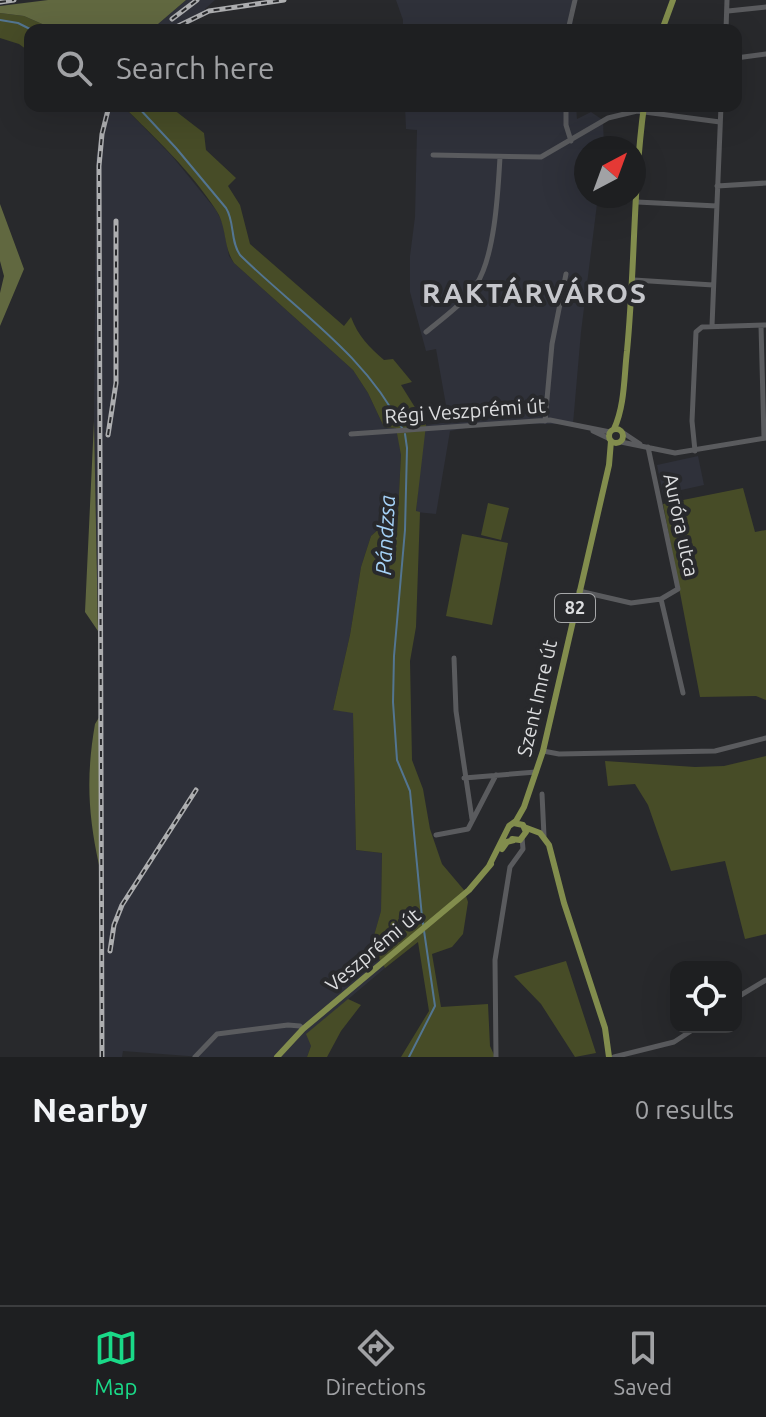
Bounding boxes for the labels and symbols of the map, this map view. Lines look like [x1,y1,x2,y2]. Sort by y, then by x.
north arrow [574,136,646,208]
district label: RAKTÁRVÁROS [422,276,648,308]
street label: Régi Veszprémi út [384,393,546,428]
street label: Auróra utca [659,471,704,579]
water label: Pándzsa [370,494,399,576]
road number: 82 [555,594,595,622]
street label: Szent Imre út [512,637,561,759]
street label: Veszprémi út [320,903,425,996]

